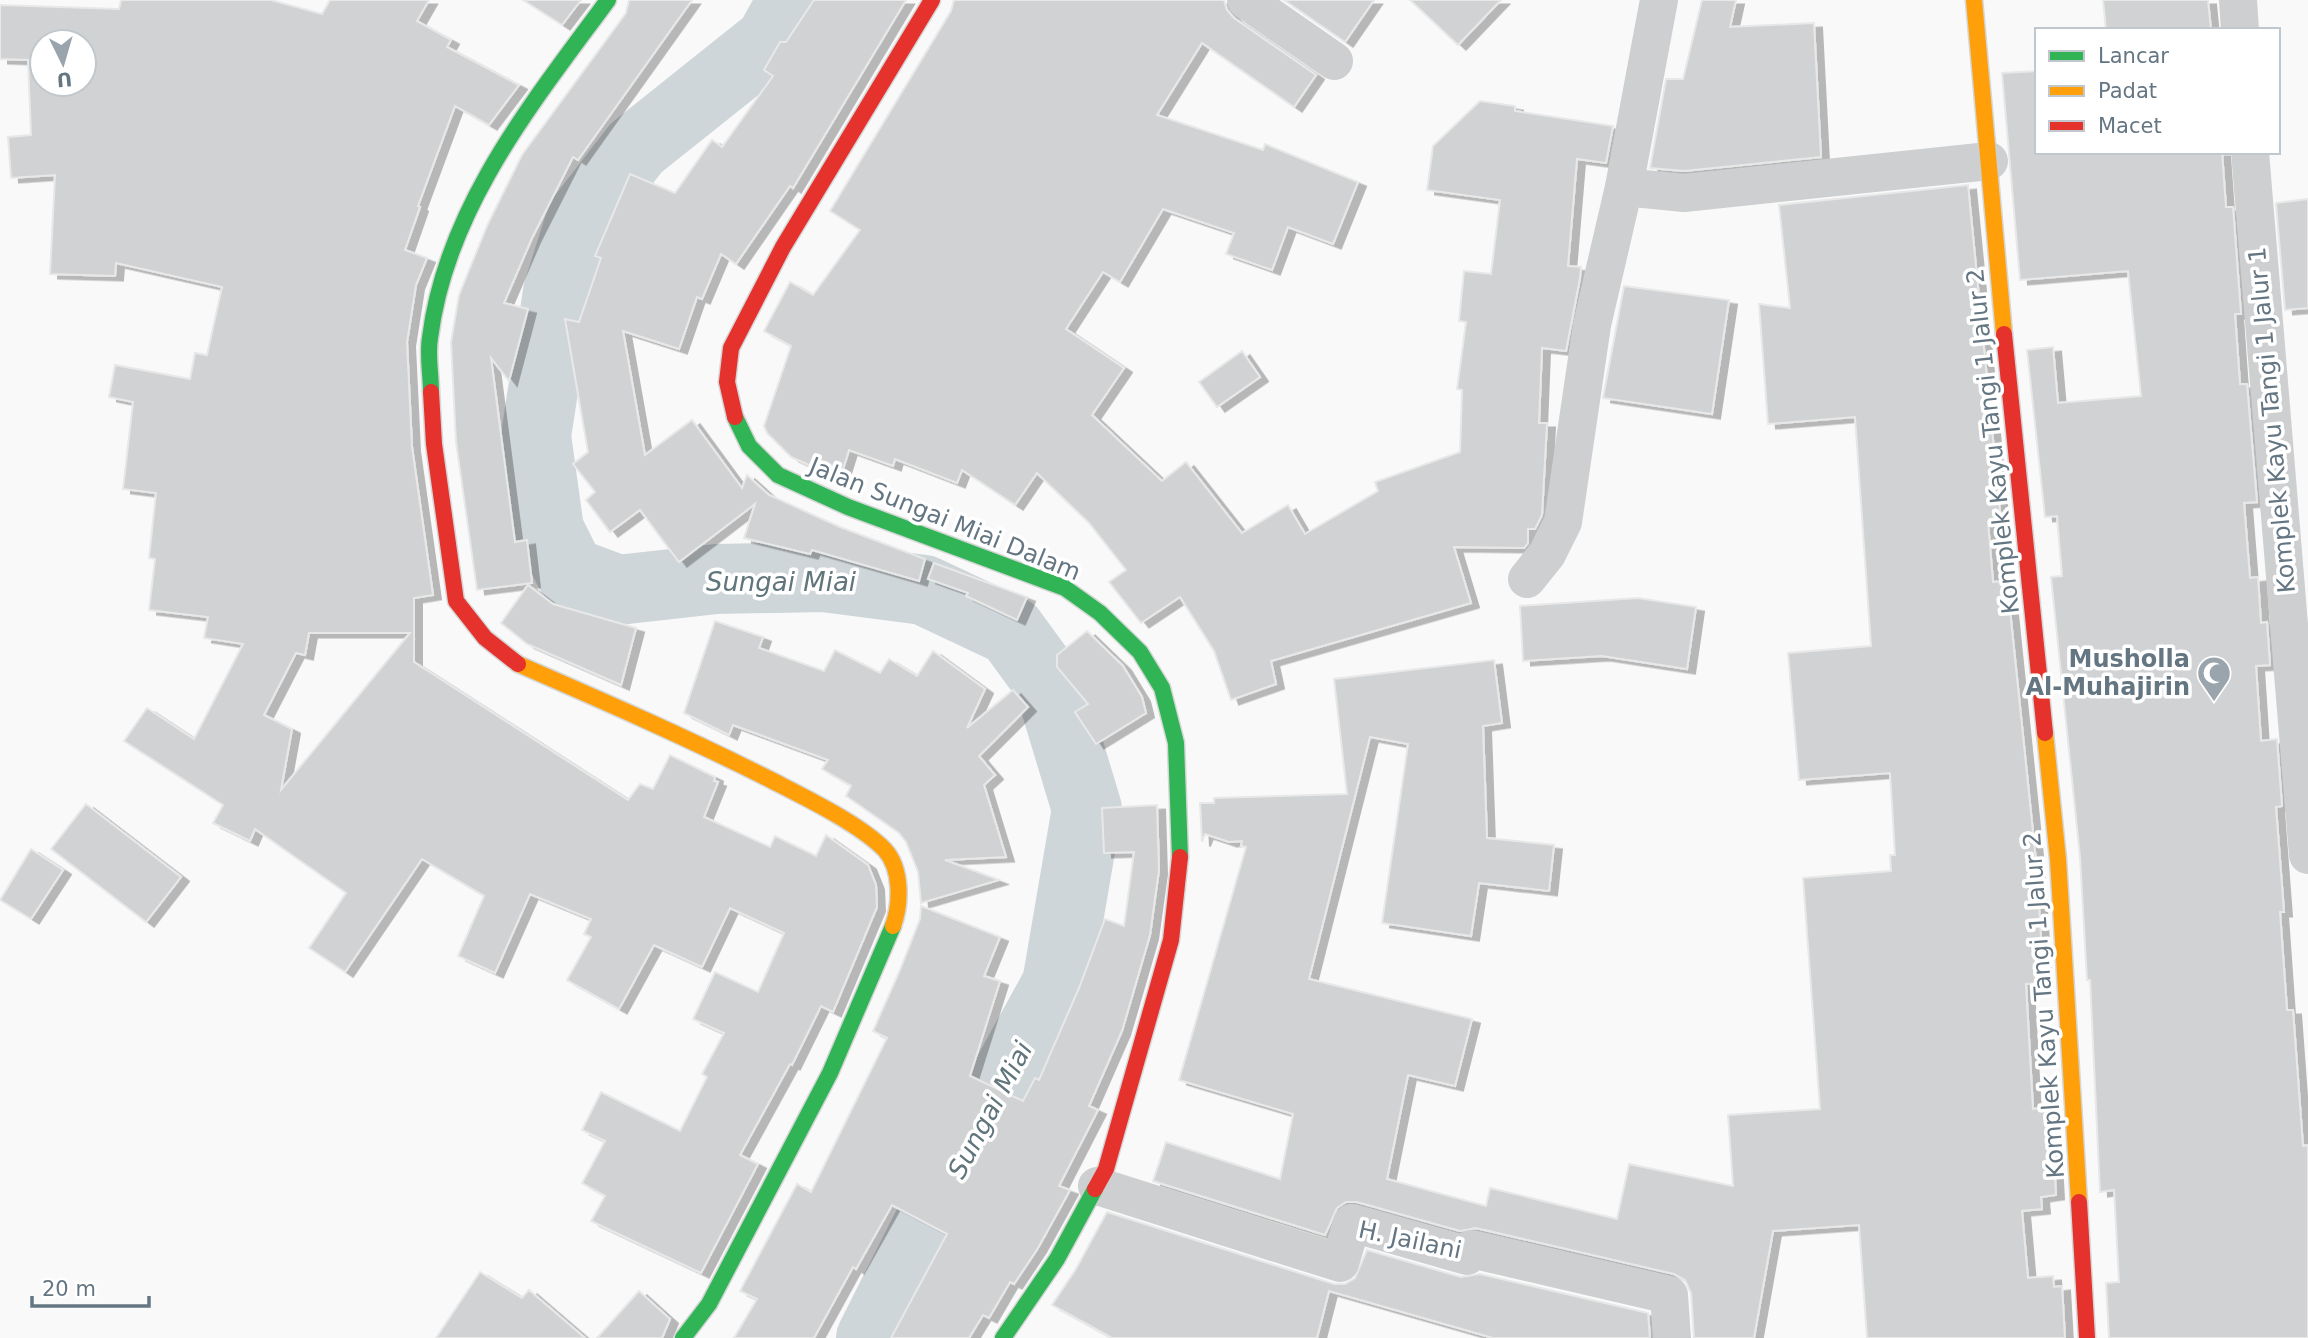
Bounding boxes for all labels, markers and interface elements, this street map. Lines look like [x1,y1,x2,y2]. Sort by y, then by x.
north arrow [28,28,98,98]
legend [2035,28,2280,154]
text: Lancar [2098,44,2169,68]
text: U [56,68,73,92]
text: Padat [2098,79,2157,103]
text: Macet [2098,114,2162,138]
street label: Komplek Kayu Tangi 1 Jalur 1 [2243,246,2301,594]
street label: Komplek Kayu Tangi 1 Jalur 2 [1961,267,2025,615]
street label: Jalan Sungai Miai Dalam [803,451,1085,586]
water label: Sungai Miai [706,567,857,597]
place label: Musholla Al-Muhajirin [2025,645,2190,701]
mosque icon: Musholla Al-Muhajirin [2195,654,2233,703]
street label: Komplek Kayu Tangi 1 Jalur 2 [2018,831,2070,1179]
water label: Sungai Miai [941,1036,1039,1183]
street label: H. Jailani [1356,1215,1464,1265]
scale bar [32,1264,149,1308]
text: 20 m [42,1277,96,1301]

